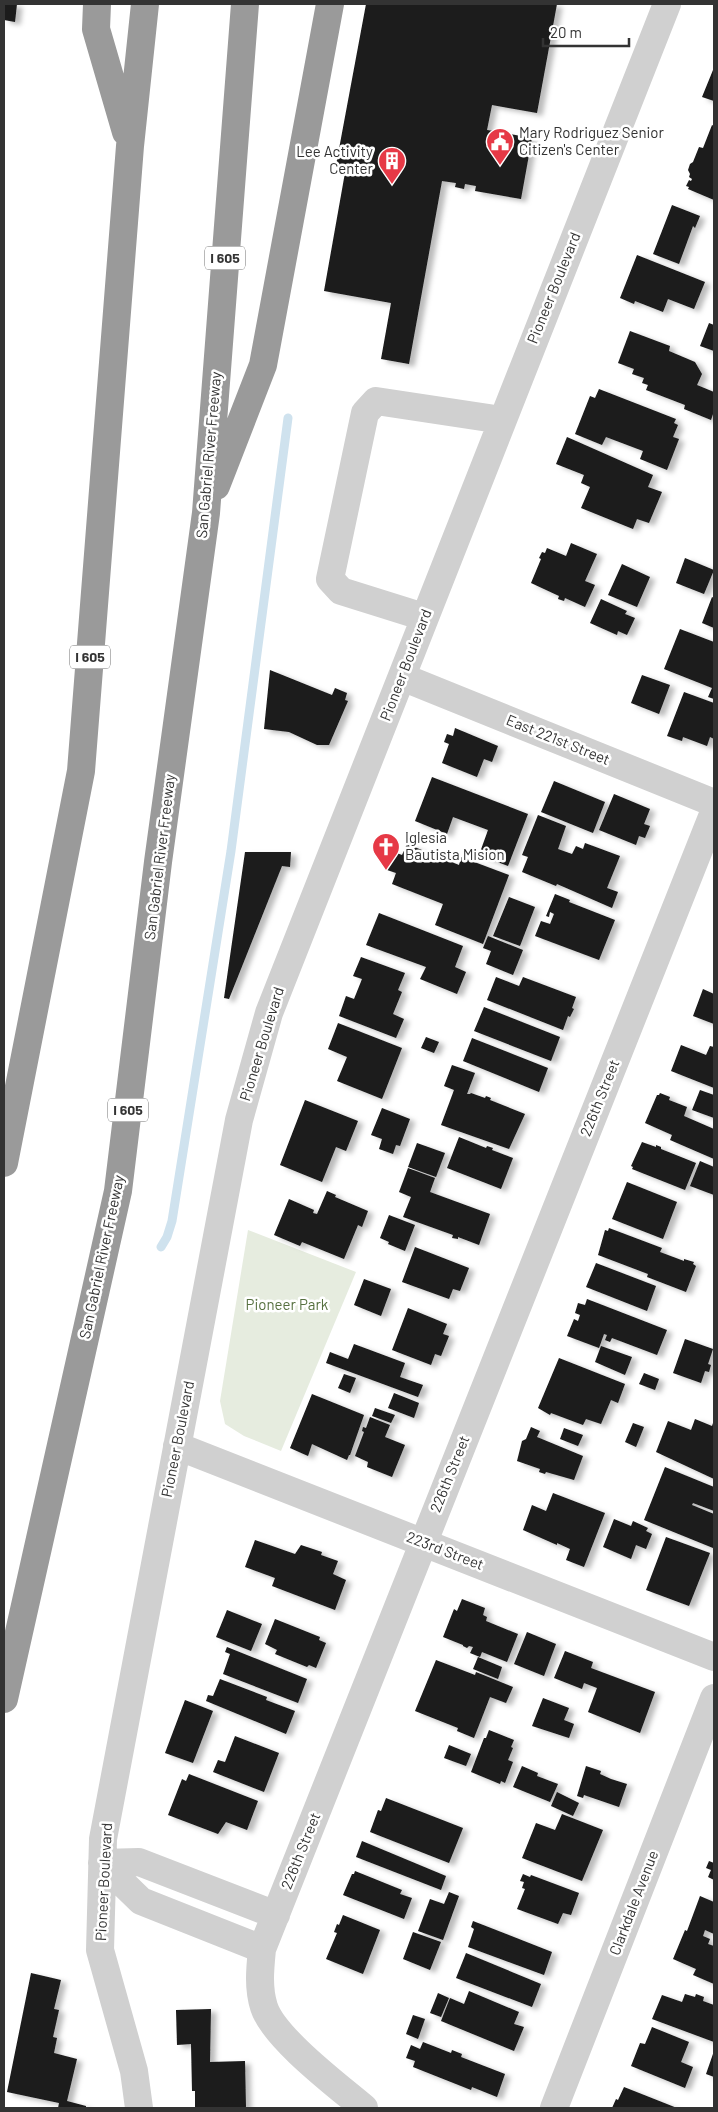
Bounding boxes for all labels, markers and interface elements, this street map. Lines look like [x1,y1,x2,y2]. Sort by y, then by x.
scale bar [543,15,629,47]
text: 20 m [550,23,582,41]
place label: Mary Rodriguez Senior Citizen's Center [519,123,665,158]
public building icon: Mary Rodriguez Senior Citizen's Center [485,127,515,166]
place label: Lee Activity Center [296,142,374,177]
building icon: Lee Activity Center [377,146,407,185]
street label: Pioneer Boulevard [523,229,584,346]
road number: I 605 [205,247,245,270]
street label: San Gabriel River Freeway [192,371,224,539]
street label: Pioneer Boulevard [375,606,435,723]
road number: I 605 [70,646,110,669]
street label: East 221st Street [504,710,613,768]
street label: San Gabriel River Freeway [140,773,178,941]
place label: Iglesia Bautista Mision [405,828,504,863]
church icon: Iglesia Bautista Mision [371,832,401,871]
street label: Pioneer Boulevard [235,984,287,1103]
street label: 226th Street [575,1057,623,1139]
road number: I 605 [108,1098,148,1122]
street label: San Gabriel River Freeway [75,1173,127,1340]
park label: Pioneer Park [246,1295,329,1313]
street label: Pioneer Boulevard [157,1379,197,1499]
street label: 226th Street [425,1433,473,1515]
street label: 223rd Street [404,1527,487,1573]
street label: 226th Street [276,1810,324,1892]
street label: Pioneer Boulevard [91,1822,115,1942]
street label: Clarkdale Avenue [605,1848,661,1958]

